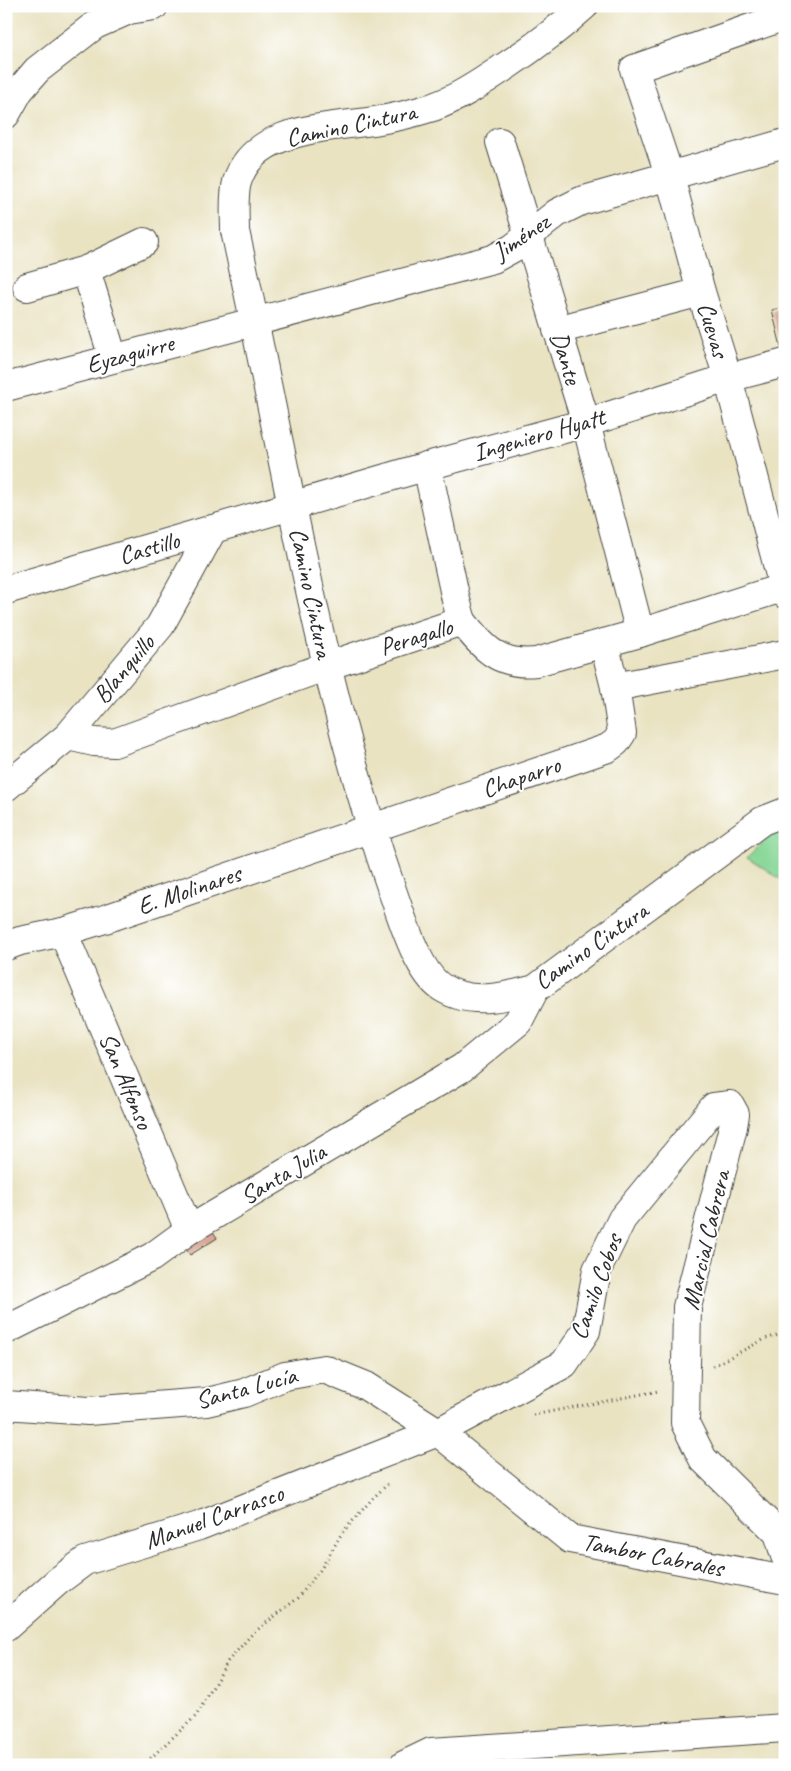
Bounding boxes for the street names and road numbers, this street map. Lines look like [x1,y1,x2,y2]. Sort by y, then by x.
street label: Camino Cintura [283,95,422,154]
street label: Jiménez [486,205,557,268]
street label: Cuevas [690,299,737,364]
street label: Eyzaguirre [83,327,179,381]
street label: Dante [543,328,590,390]
street label: Ingeniero Hyatt [470,400,611,469]
street label: Castillo [115,524,184,572]
street label: Camino Cintura [282,525,341,664]
street label: Peragallo [376,610,457,663]
street label: Blanquillo [86,627,163,710]
street label: Chaparro [478,748,565,805]
street label: E. Molinares [133,857,247,923]
street label: Camino Cintura [528,893,657,997]
street label: San Alfonso [91,1028,161,1135]
street label: Santa Julia [234,1135,333,1212]
street label: Marcial Cabrera [674,1165,738,1313]
street label: Camilo Cobos [562,1228,631,1344]
street label: Santa Lucía [192,1359,302,1417]
street label: Manuel Carrasco [140,1477,289,1557]
street label: Tambor Cabrales [580,1526,728,1585]

